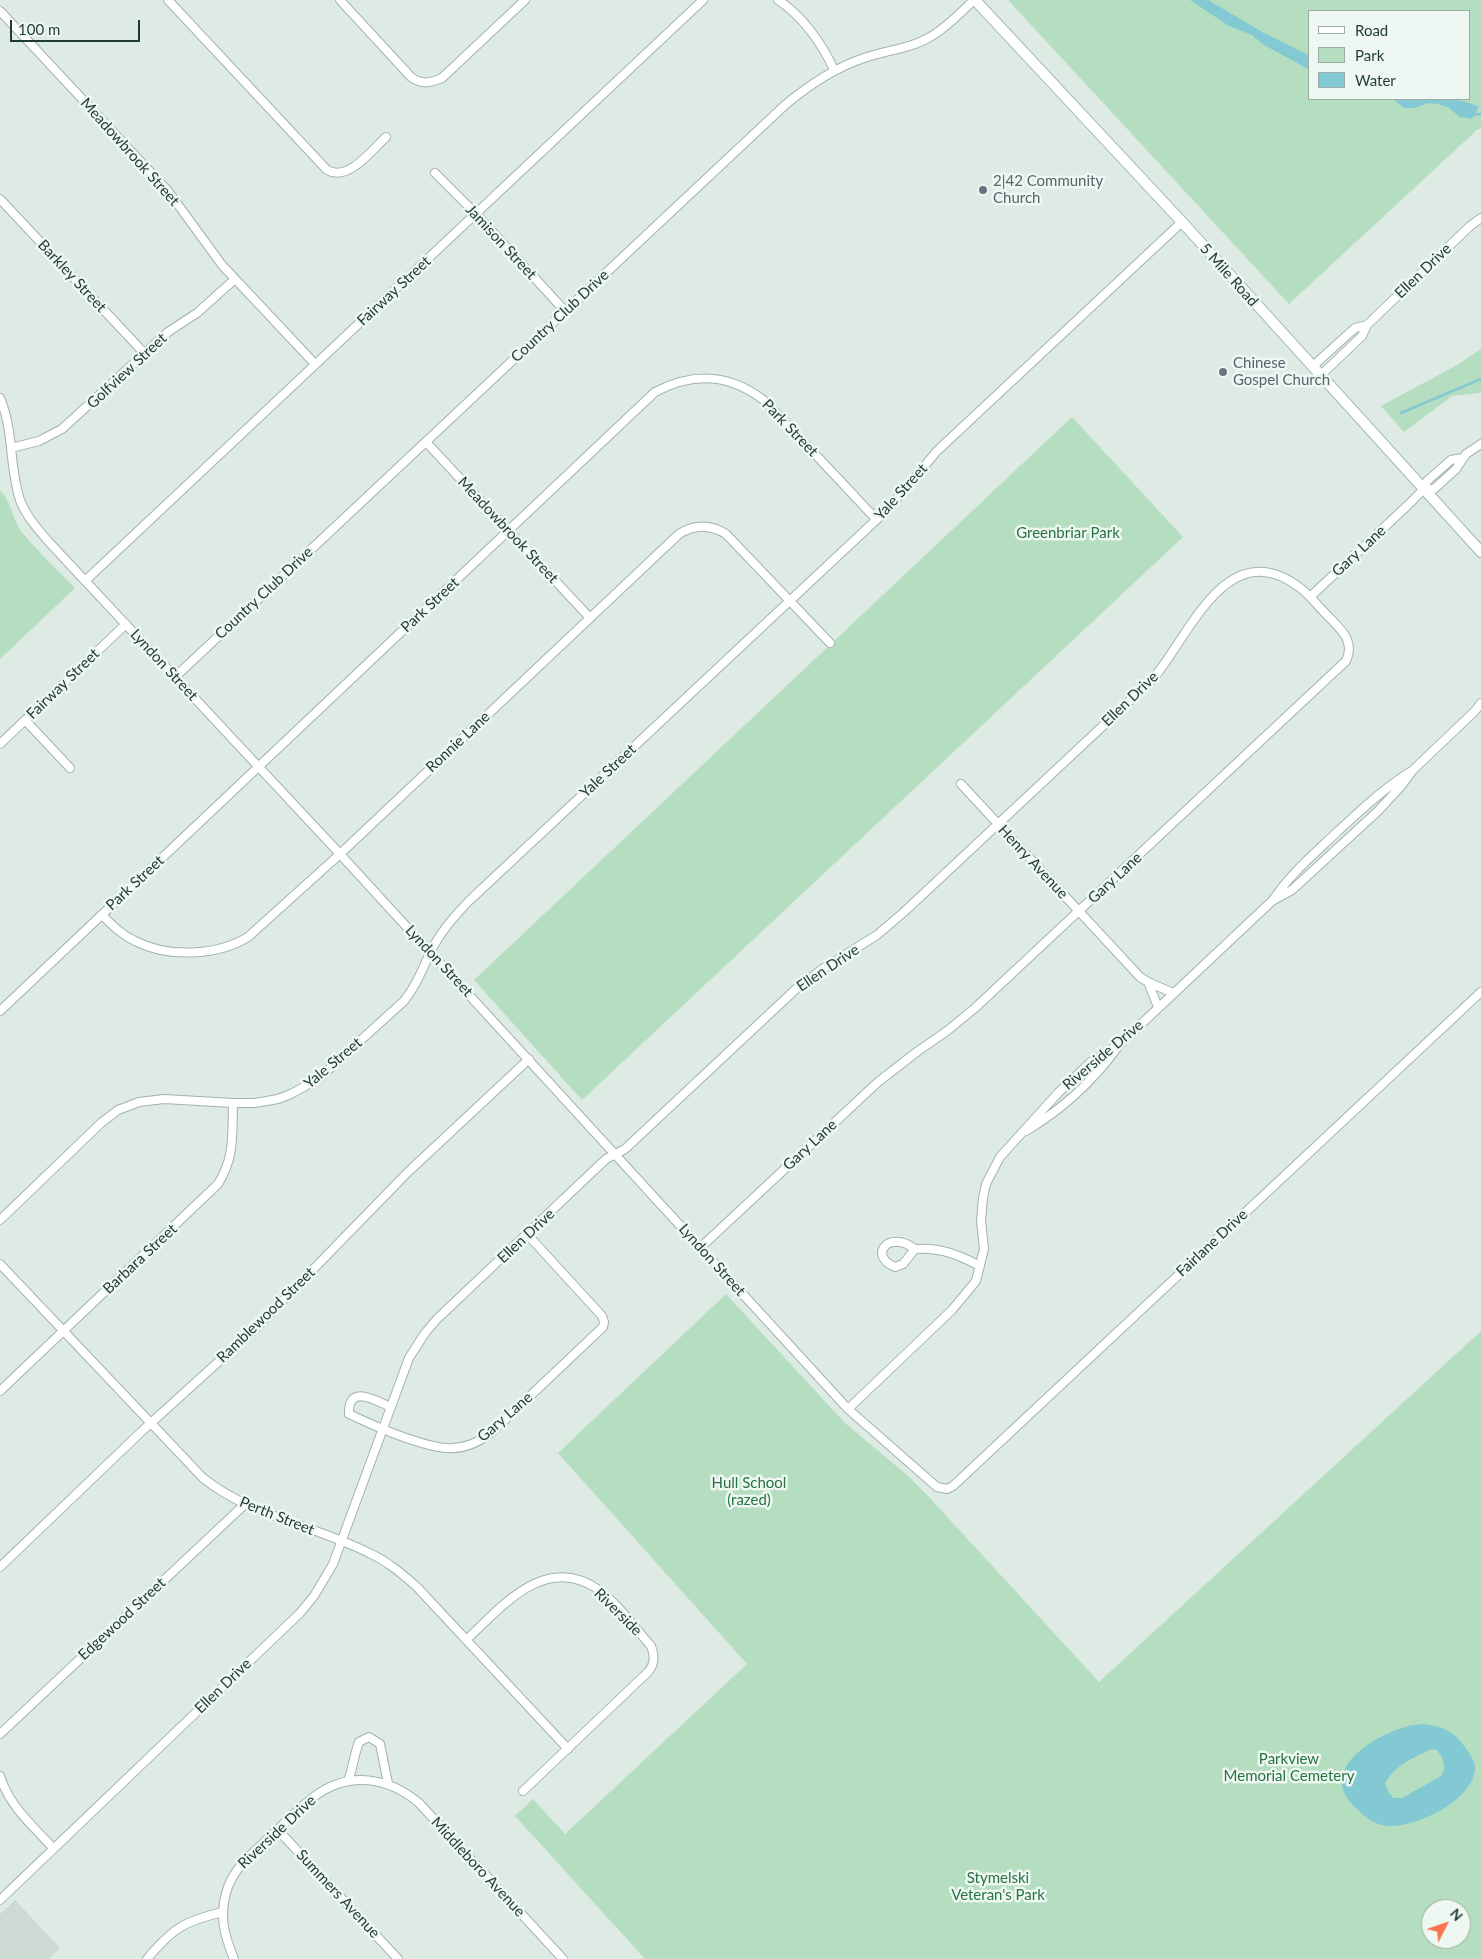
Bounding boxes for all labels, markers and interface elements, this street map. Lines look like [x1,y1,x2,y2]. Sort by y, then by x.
scale bar [12,10,142,42]
legend [1308,10,1471,100]
text: 100 m [18,20,60,38]
text: Road [1355,21,1388,39]
text: Park [1355,46,1384,64]
text: Water [1355,71,1396,89]
street label: Meadowbrook Street [77,94,183,210]
place label: 2|42 Community Church [993,172,1103,207]
marker: 2|42 Community Church [977,184,989,196]
street label: Jamison Street [462,201,540,283]
street label: Barkley Street [34,236,110,316]
street label: 5 Mile Road [1196,240,1262,310]
street label: Ellen Drive [1391,240,1455,302]
street label: Fairway Street [354,252,434,330]
street label: Country Club Drive [507,266,613,366]
street label: Golfview Street [83,329,171,413]
place label: Chinese Gospel Church [1233,354,1330,389]
marker: Chinese Gospel Church [1217,366,1229,378]
street label: Park Street [758,396,822,460]
street label: Yale Street [871,460,931,524]
street label: Meadowbrook Street [454,473,562,587]
street label: Gary Lane [1328,522,1390,580]
park label: Greenbriar Park [1016,524,1120,542]
street label: Country Club Drive [211,543,317,643]
street label: Park Street [397,574,463,636]
street label: Lyndon Street [126,626,202,704]
street label: Fairway Street [23,645,103,723]
street label: Ellen Drive [1098,668,1162,730]
street label: Ronnie Lane [422,708,494,776]
street label: Yale Street [576,741,640,801]
street label: Henry Avenue [994,821,1072,903]
street label: Gary Lane [1084,849,1146,907]
street label: Park Street [102,852,168,914]
street label: Lyndon Street [401,922,477,1000]
street label: Ellen Drive [793,941,863,995]
street label: Riverside Drive [1059,1016,1147,1094]
street label: Yale Street [300,1034,366,1092]
street label: Gary Lane [779,1116,841,1174]
street label: Ellen Drive [494,1205,558,1267]
street label: Fairlane Drive [1173,1205,1251,1281]
street label: Barbara Street [99,1220,181,1298]
street label: Lyndon Street [675,1220,749,1300]
street label: Ramblewood Street [213,1264,319,1366]
street label: Gary Lane [474,1388,536,1446]
park label: Hull School (razed) [712,1474,786,1509]
street label: Perth Street [237,1493,317,1539]
street label: Edgewood Street [75,1574,169,1664]
street label: Riverside [590,1584,646,1640]
street label: Ellen Drive [191,1655,255,1717]
park label: Parkview Memorial Cemetery [1224,1750,1354,1785]
street label: Riverside Drive [234,1791,320,1873]
street label: Middleboro Avenue [427,1813,529,1921]
street label: Summers Avenue [292,1846,384,1942]
park label: Stymelski Veteran's Park [951,1869,1045,1904]
north arrow [1421,1899,1471,1949]
text: N [1447,1905,1467,1924]

